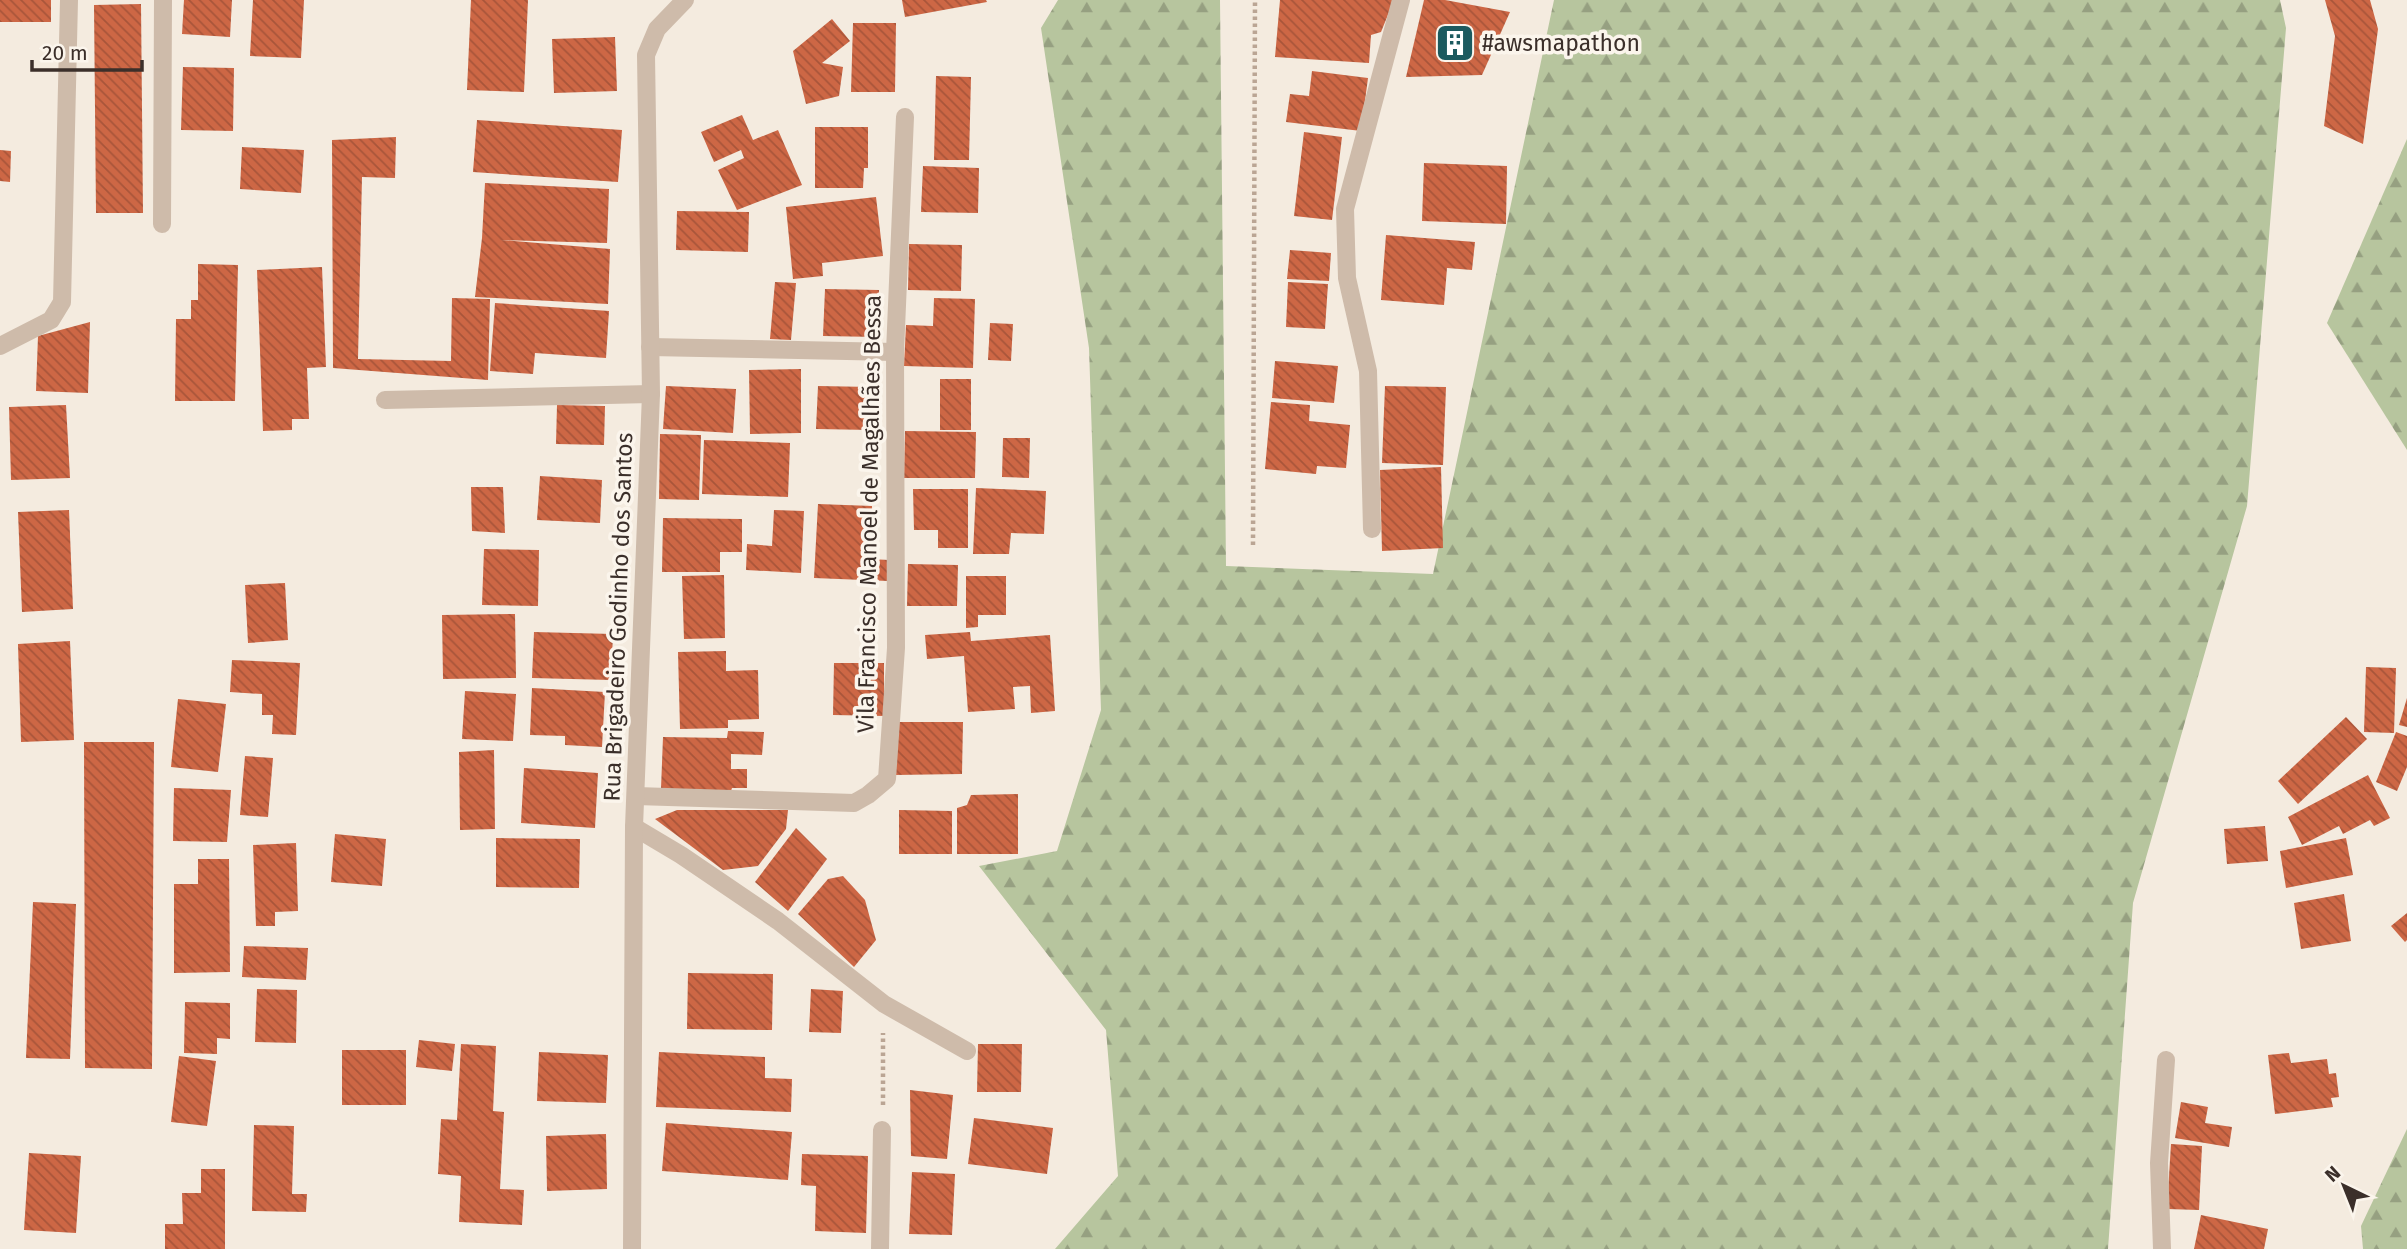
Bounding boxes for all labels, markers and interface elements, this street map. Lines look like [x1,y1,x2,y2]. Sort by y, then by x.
building icon: #awsmapathon [1434,22,1476,64]
scale bar [32,28,142,72]
place label: #awsmapathon [1482,29,1640,57]
text: 20 m [42,40,88,66]
street label: Vila Francisco Manoel de Magalhães Bessa [851,295,887,733]
street label: Rua Brigadeiro Godinho dos Santos [598,432,638,802]
north arrow [2309,1151,2379,1221]
text: N [2320,1161,2345,1187]

